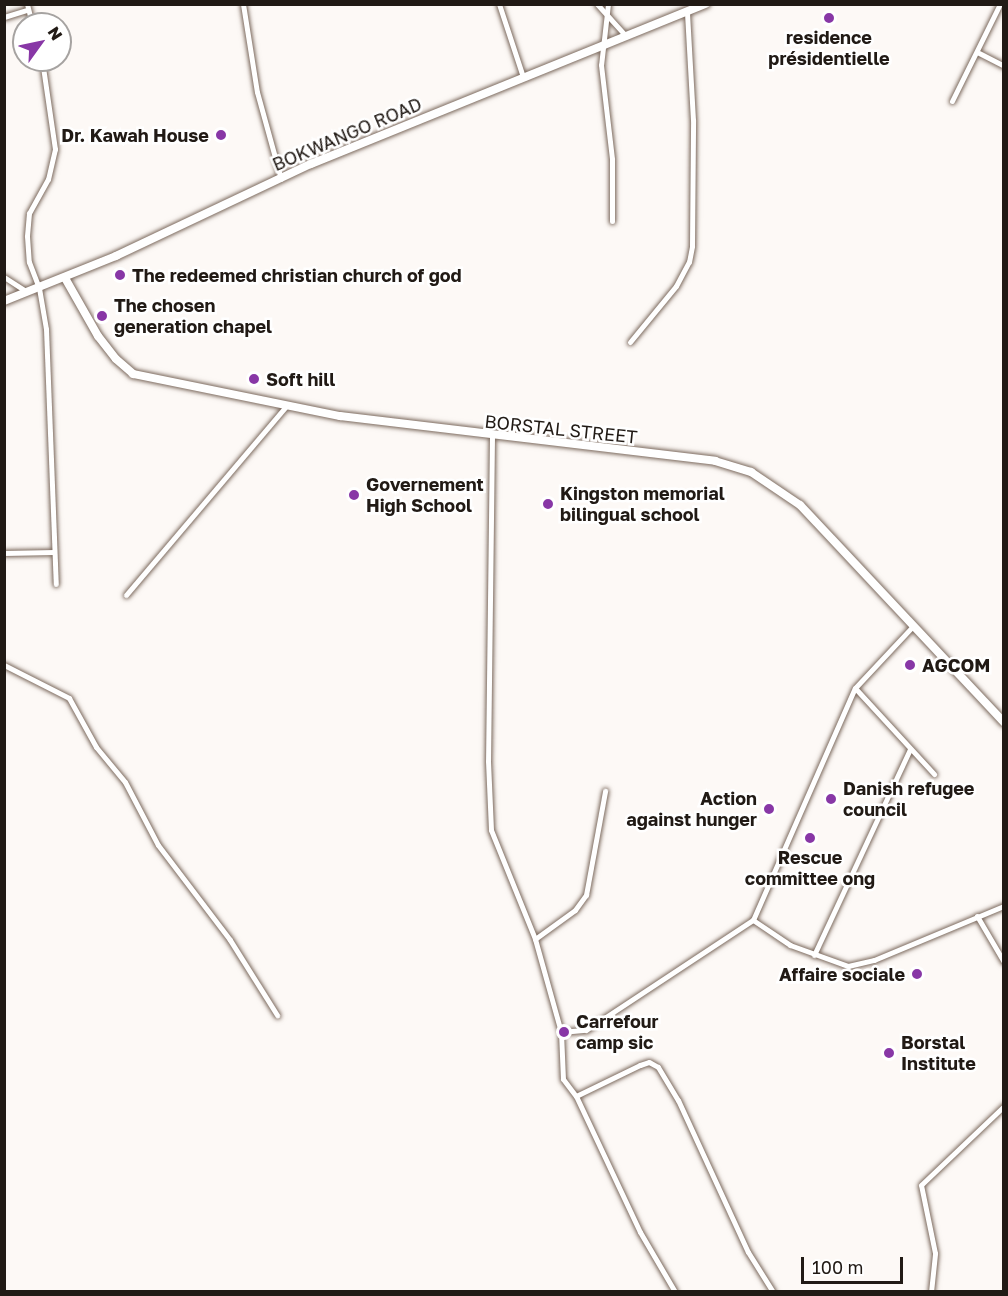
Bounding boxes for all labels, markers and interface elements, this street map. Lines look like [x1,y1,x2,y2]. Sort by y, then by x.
marker: residence présidentielle [822,11,836,25]
north arrow [12,12,72,72]
text: N [44,23,67,44]
place label: residence présidentielle [768,27,890,70]
street label: BOKWANGO ROAD [269,93,425,175]
place label: Dr. Kawah House [61,124,209,146]
marker: Dr. Kawah House [214,128,228,142]
place label: The redeemed christian church of god [132,264,462,286]
marker: The redeemed christian church of god [113,268,127,282]
place label: The chosen generation chapel [114,295,272,338]
marker: The chosen generation chapel [95,309,109,323]
place label: Soft hill [266,368,335,390]
marker: Soft hill [247,372,261,386]
street label: BORSTAL STREET [484,410,638,448]
place label: Governement High School [366,474,484,516]
place label: Kingston memorial bilingual school [560,483,725,526]
marker: Governement High School [347,488,361,502]
marker: Kingston memorial bilingual school [541,497,555,511]
place label: AGCOM [922,654,990,676]
marker: AGCOM [903,658,917,672]
place label: Danish refugee council [843,778,974,820]
place label: Action against hunger [626,788,757,830]
marker: Danish refugee council [824,792,838,806]
marker: Action against hunger [762,802,776,816]
marker: Rescue committee ong [803,831,817,845]
place label: Rescue committee ong [745,847,875,890]
place label: Affaire sociale [779,963,905,985]
marker: Affaire sociale [910,967,924,981]
place label: Carrefour camp sic [576,1011,659,1054]
marker: Carrefour camp sic [557,1025,571,1039]
place label: Borstal Institute [901,1032,976,1074]
marker: Borstal Institute [882,1046,896,1060]
scale bar [804,1245,906,1283]
text: 100 m [812,1256,863,1278]

